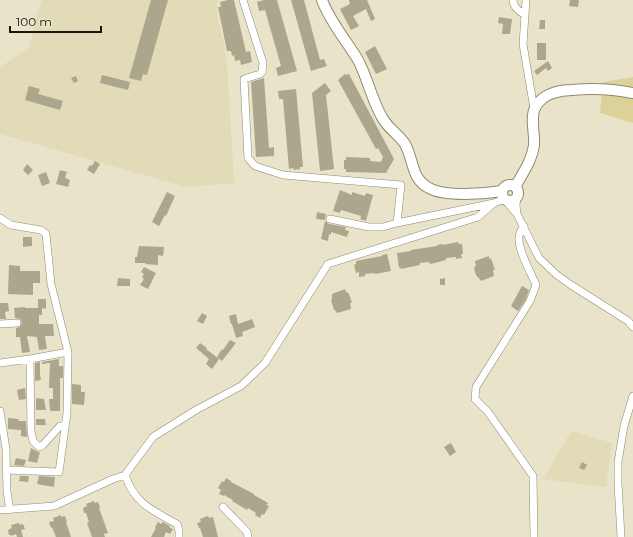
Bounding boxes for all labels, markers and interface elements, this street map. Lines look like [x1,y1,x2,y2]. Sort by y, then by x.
scale bar [10,8,101,34]
text: 100 m [16,14,52,29]

